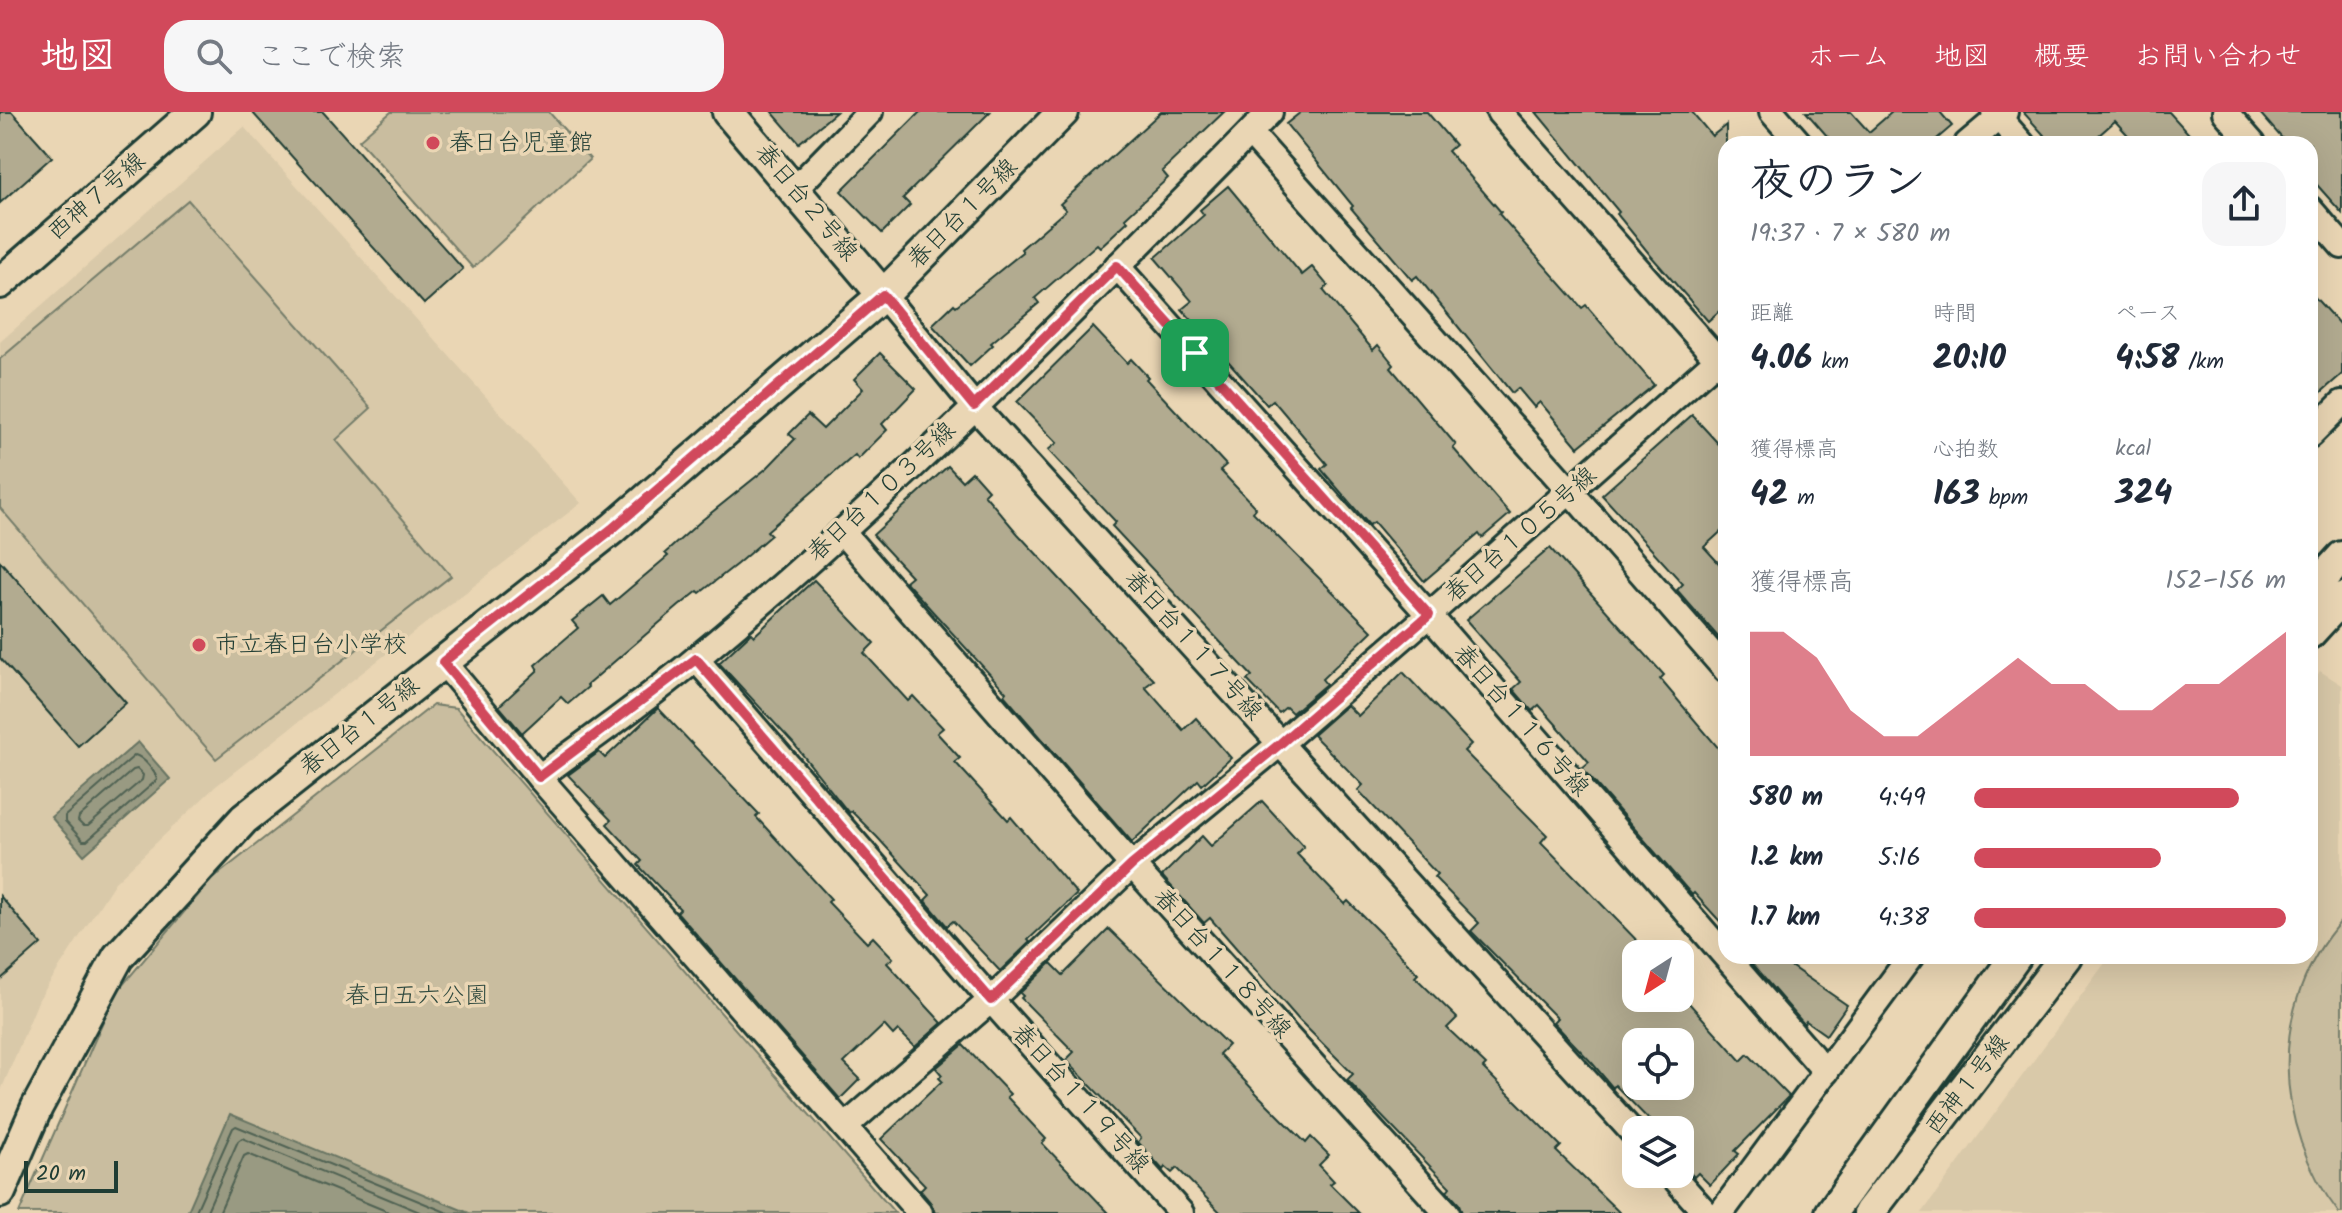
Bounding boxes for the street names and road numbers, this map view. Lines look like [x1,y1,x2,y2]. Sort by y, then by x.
street label: 春日台２号線 [745,135,867,271]
street label: 西神７号線 [39,143,155,251]
street label: 春日台１号線 [898,149,1028,279]
street label: 春日台１０３号線 [798,412,966,572]
street label: 春日台１０５号線 [1436,457,1606,613]
street label: 春日台１１７号線 [1114,562,1272,730]
street label: 春日台１１６号線 [1443,636,1599,806]
street label: 春日台１号線 [291,667,429,787]
street label: 春日台１１８号線 [1143,880,1301,1048]
street label: 春日台１１９号線 [1001,1015,1159,1183]
street label: 西神１号線 [1916,1026,2020,1144]

